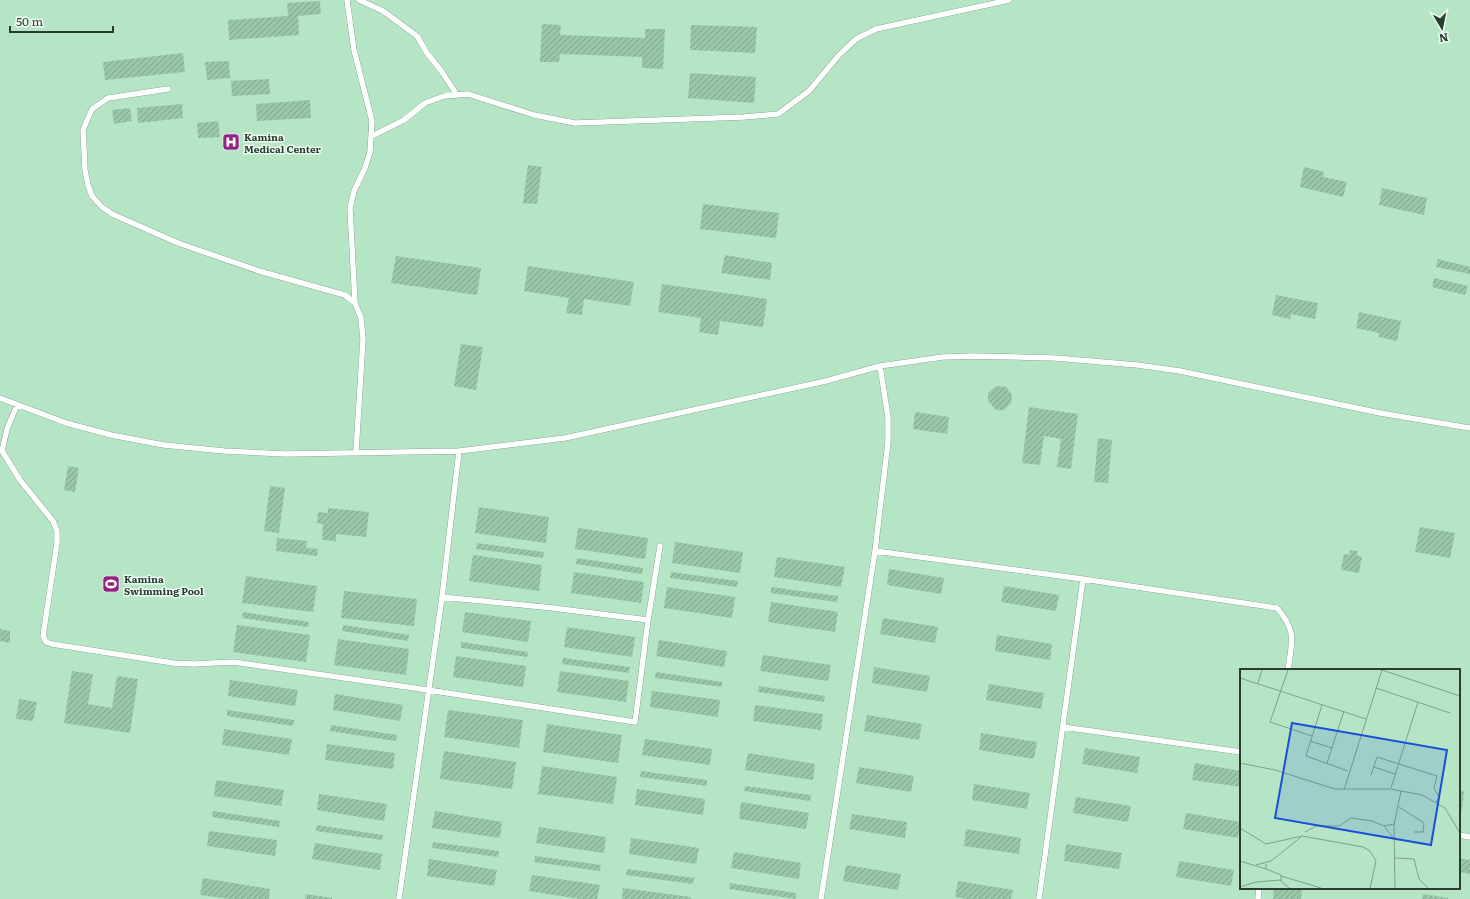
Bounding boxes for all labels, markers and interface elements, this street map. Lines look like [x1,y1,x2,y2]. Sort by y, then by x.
scale bar [10,8,113,34]
north arrow [1422,8,1462,48]
text: 50 m [16,12,43,30]
text: N [1438,30,1450,48]
place label: Kamina Medical Center [244,129,322,156]
hospital icon: Kamina Medical Center [221,132,241,152]
place label: Kamina Swimming Pool [124,571,204,598]
sports icon: Kamina Swimming Pool [101,574,121,594]
inset map [1240,669,1460,889]

